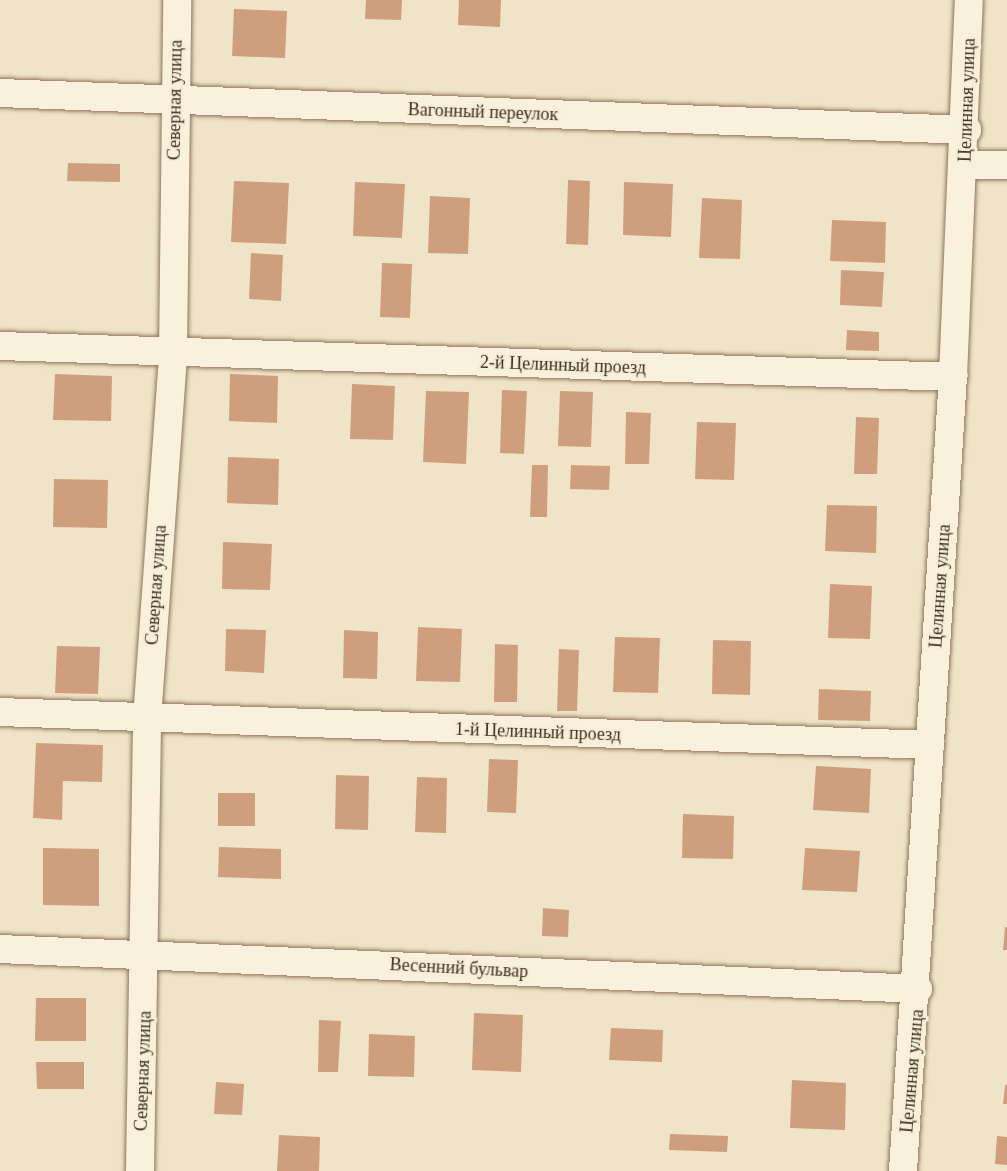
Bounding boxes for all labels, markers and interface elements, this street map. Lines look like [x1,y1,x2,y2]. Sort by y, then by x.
street label: Целинная улица [954,38,980,162]
street label: Северная улица [163,40,187,160]
street label: Вагонный переулок [407,99,559,125]
street label: 2-й Целинный проезд [480,351,646,379]
street label: Целинная улица [925,523,955,649]
street label: Северная улица [141,524,171,646]
street label: 1-й Целинный проезд [455,718,621,746]
street label: Весенний бульвар [389,954,529,982]
street label: Целинная улица [896,1008,928,1134]
street label: Северная улица [130,1010,156,1132]

